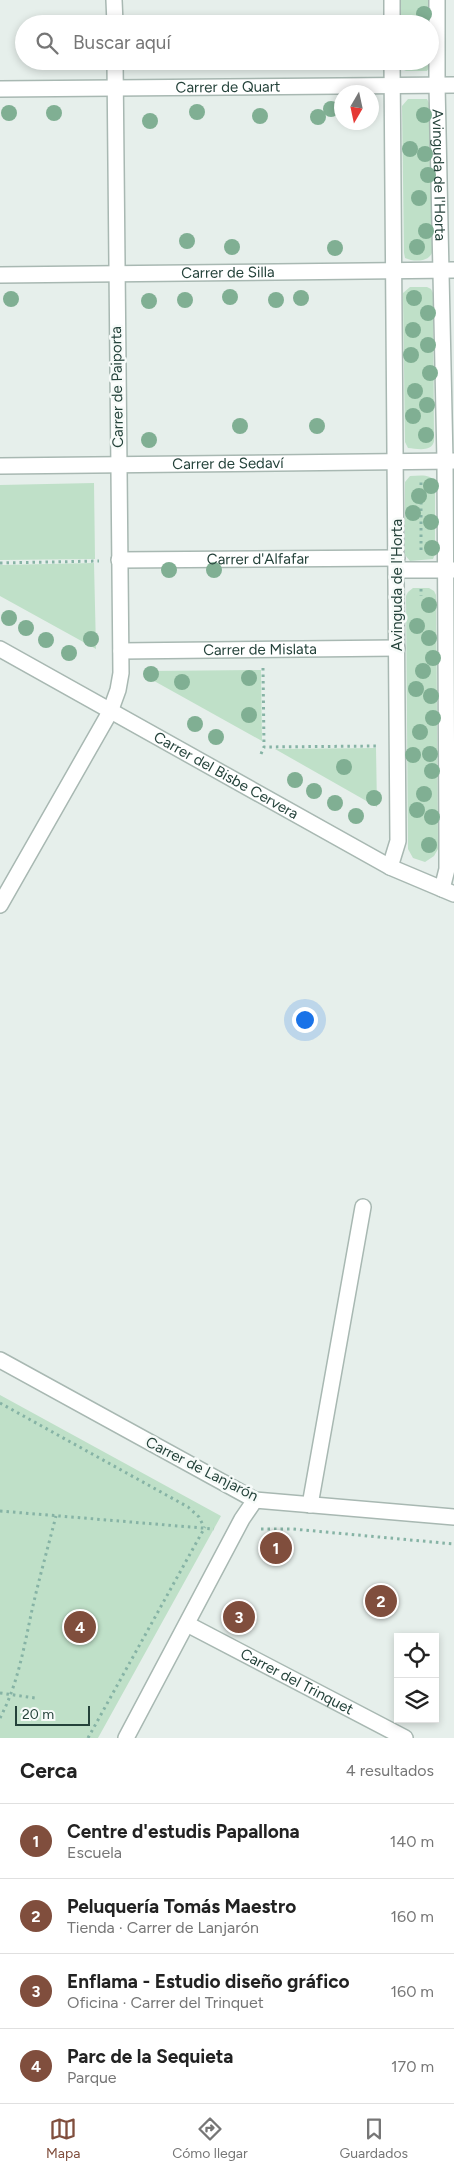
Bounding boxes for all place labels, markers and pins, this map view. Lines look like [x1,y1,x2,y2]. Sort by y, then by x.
pin: 1 [260,1529,292,1567]
pin: 2 [365,1582,397,1620]
pin: 3 [223,1598,255,1636]
pin: 4 [64,1608,96,1646]

